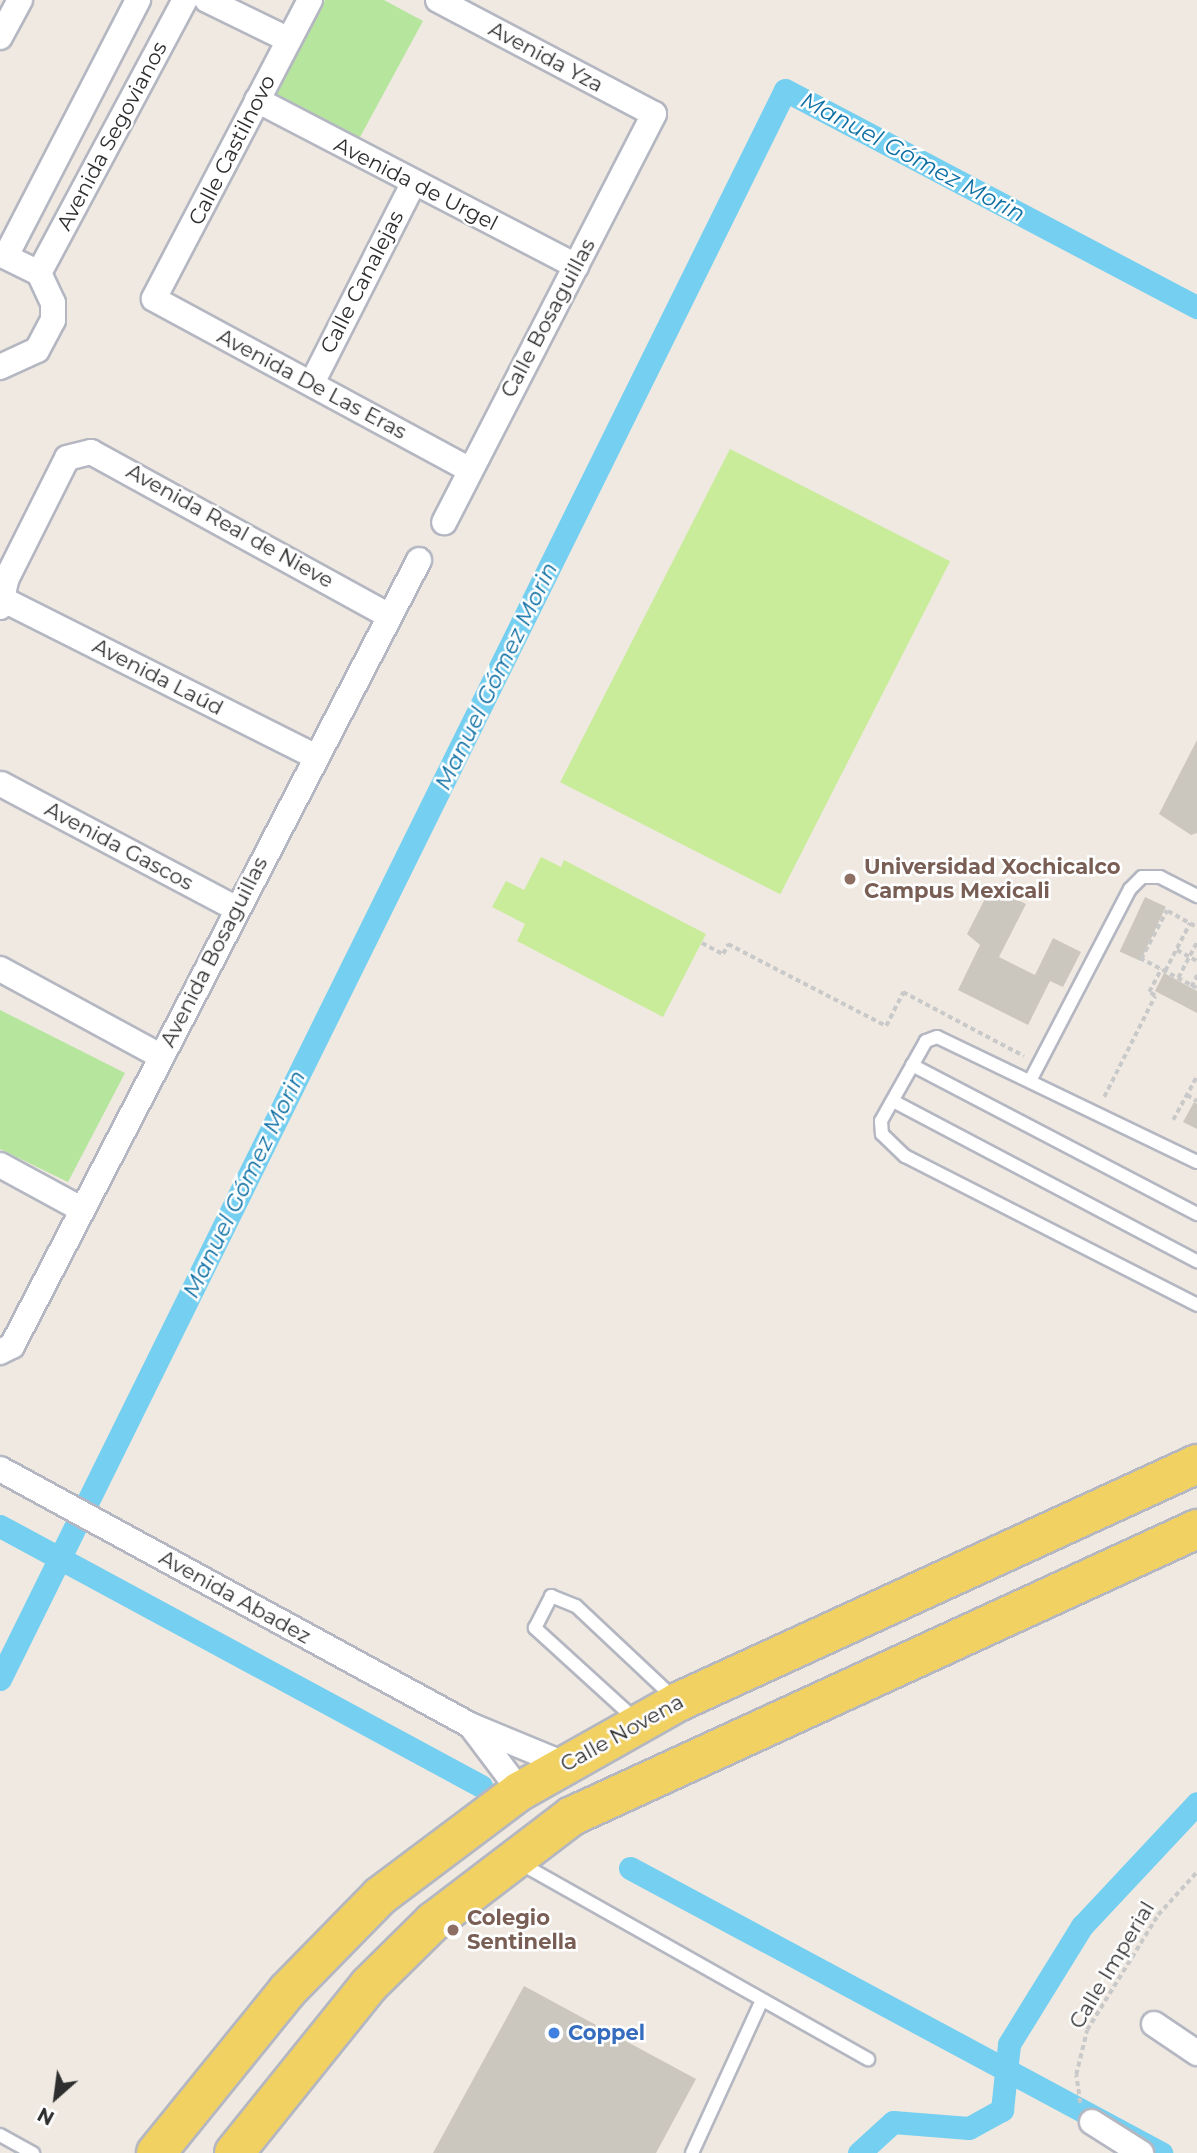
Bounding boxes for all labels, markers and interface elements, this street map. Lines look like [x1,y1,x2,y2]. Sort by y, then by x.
street label: Avenida Yza [484,16,608,98]
street label: Avenida Segovianos [52,37,172,235]
street label: Calle Castilnovo [183,71,281,229]
water label: Manuel Gómez Morin [796,86,1030,228]
street label: Avenida de Urgel [330,132,502,236]
street label: Calle Canalejas [315,206,409,358]
street label: Calle Bosaguillas [495,234,601,402]
street label: Avenida De Las Eras [213,323,411,445]
street label: Avenida Real de Nieve [122,459,338,593]
water label: Manuel Gómez Morin [429,558,563,794]
street label: Avenida Laúd [88,633,228,721]
street label: Avenida Gascos [41,796,197,896]
street label: Avenida Bosaguillas [155,853,273,1051]
place label: Universidad Xochicalco Campus Mexicali [864,854,1120,904]
marker: Universidad Xochicalco Campus Mexicali [842,871,858,887]
water label: Manuel Gómez Morin [177,1066,311,1302]
street label: Avenida Abadez [155,1545,315,1649]
street label: Calle Novena [556,1689,688,1777]
street label: Calle Imperial [1064,1897,1160,2033]
place label: Colegio Sentinella [467,1905,577,1955]
marker: Colegio Sentinella [445,1922,461,1938]
place label: Coppel [568,2020,645,2046]
marker: Coppel [546,2025,562,2041]
north arrow [21,2062,91,2132]
text: N [34,2102,58,2130]

